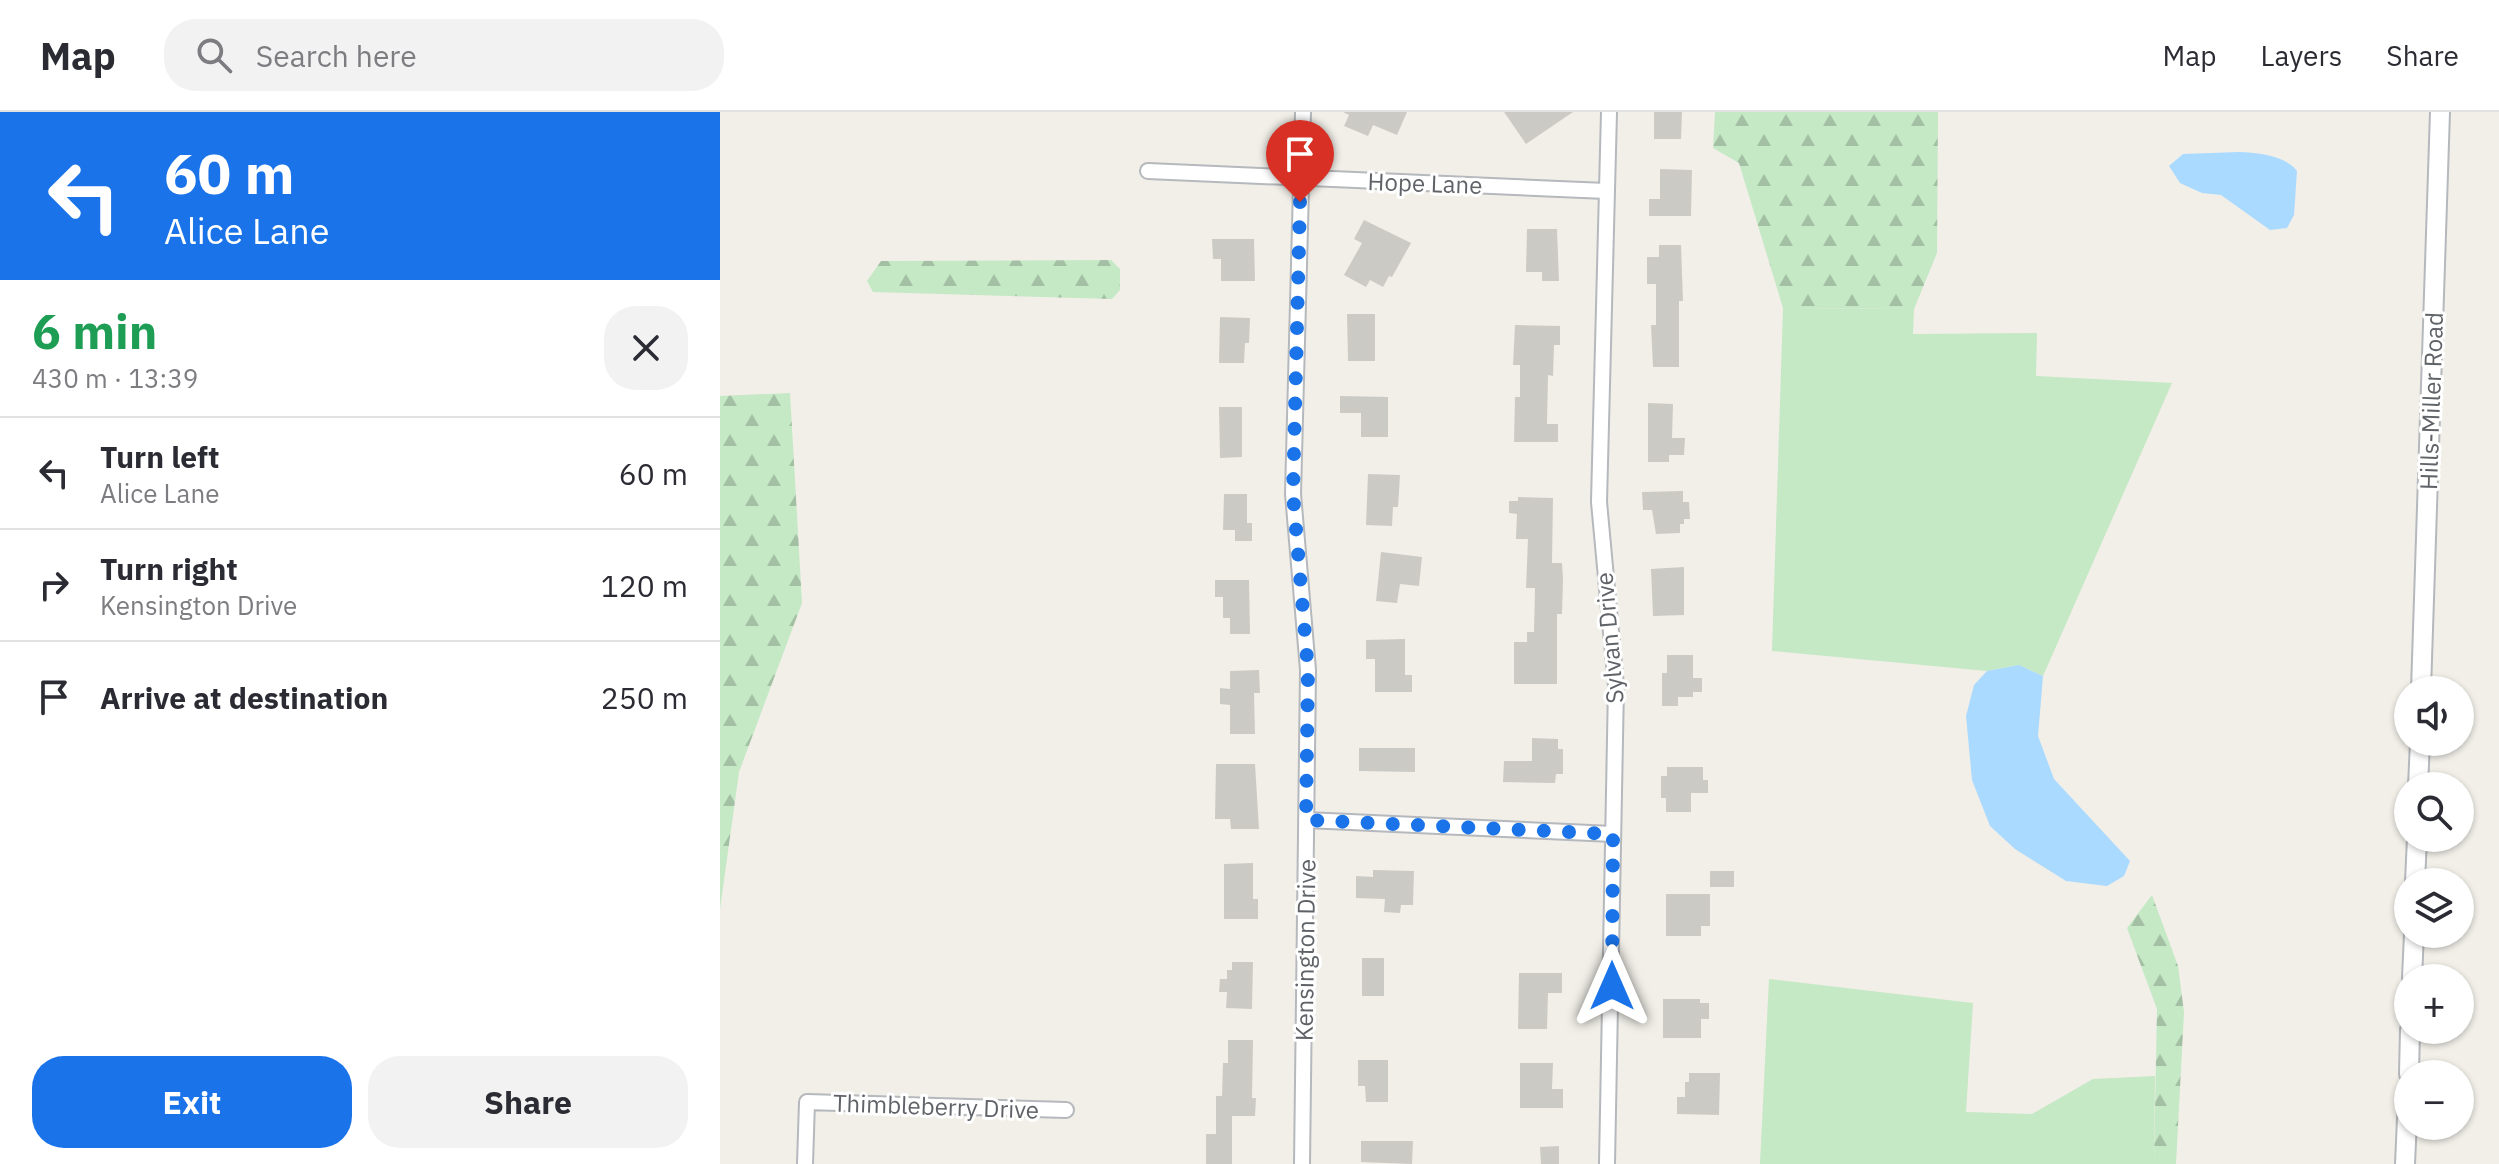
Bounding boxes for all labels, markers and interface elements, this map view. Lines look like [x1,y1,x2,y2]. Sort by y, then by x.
search box [164,19,724,91]
text: Map [40,31,116,80]
icon: search [192,33,236,77]
text: Search here [256,36,417,75]
text: Map [2162,37,2216,74]
text: Layers [2260,37,2342,74]
text: Share [2386,37,2459,74]
pin [1266,120,1334,202]
icon: arrive [1278,132,1322,176]
text: 60 m [164,137,294,209]
icon: left [32,144,136,248]
street label: Hope Lane [1367,165,1483,201]
text: Alice Lane [164,207,329,254]
text: 6 min [32,300,157,362]
button: close [604,306,688,390]
street label: Hills-Miller Road [2412,311,2450,491]
text: 430 m · 13:39 [32,361,198,395]
text: Turn left [100,437,219,476]
icon: left [32,451,76,495]
text: 60 m [619,454,688,493]
text: Alice Lane [100,476,220,510]
text: Turn right [100,549,238,588]
icon: right [32,563,76,607]
text: 120 m [601,566,688,605]
street label: Sylvan Drive [1587,571,1631,705]
text: Kensington Drive [100,588,297,622]
icon: arrive [32,675,76,719]
map controls [2394,676,2474,1140]
button: sound [2394,676,2474,756]
text: Arrive at destination [100,678,388,717]
text: 250 m [601,678,688,717]
button: search [2394,772,2474,852]
street label: Kensington Drive [1287,859,1323,1041]
button: layers [2394,868,2474,948]
position arrow [1570,944,1654,1028]
button: + [2394,964,2474,1044]
button: Exit [32,1056,352,1148]
button: Share [368,1056,688,1148]
button: − [2394,1060,2474,1140]
street label: Thimbleberry Drive [832,1086,1040,1126]

